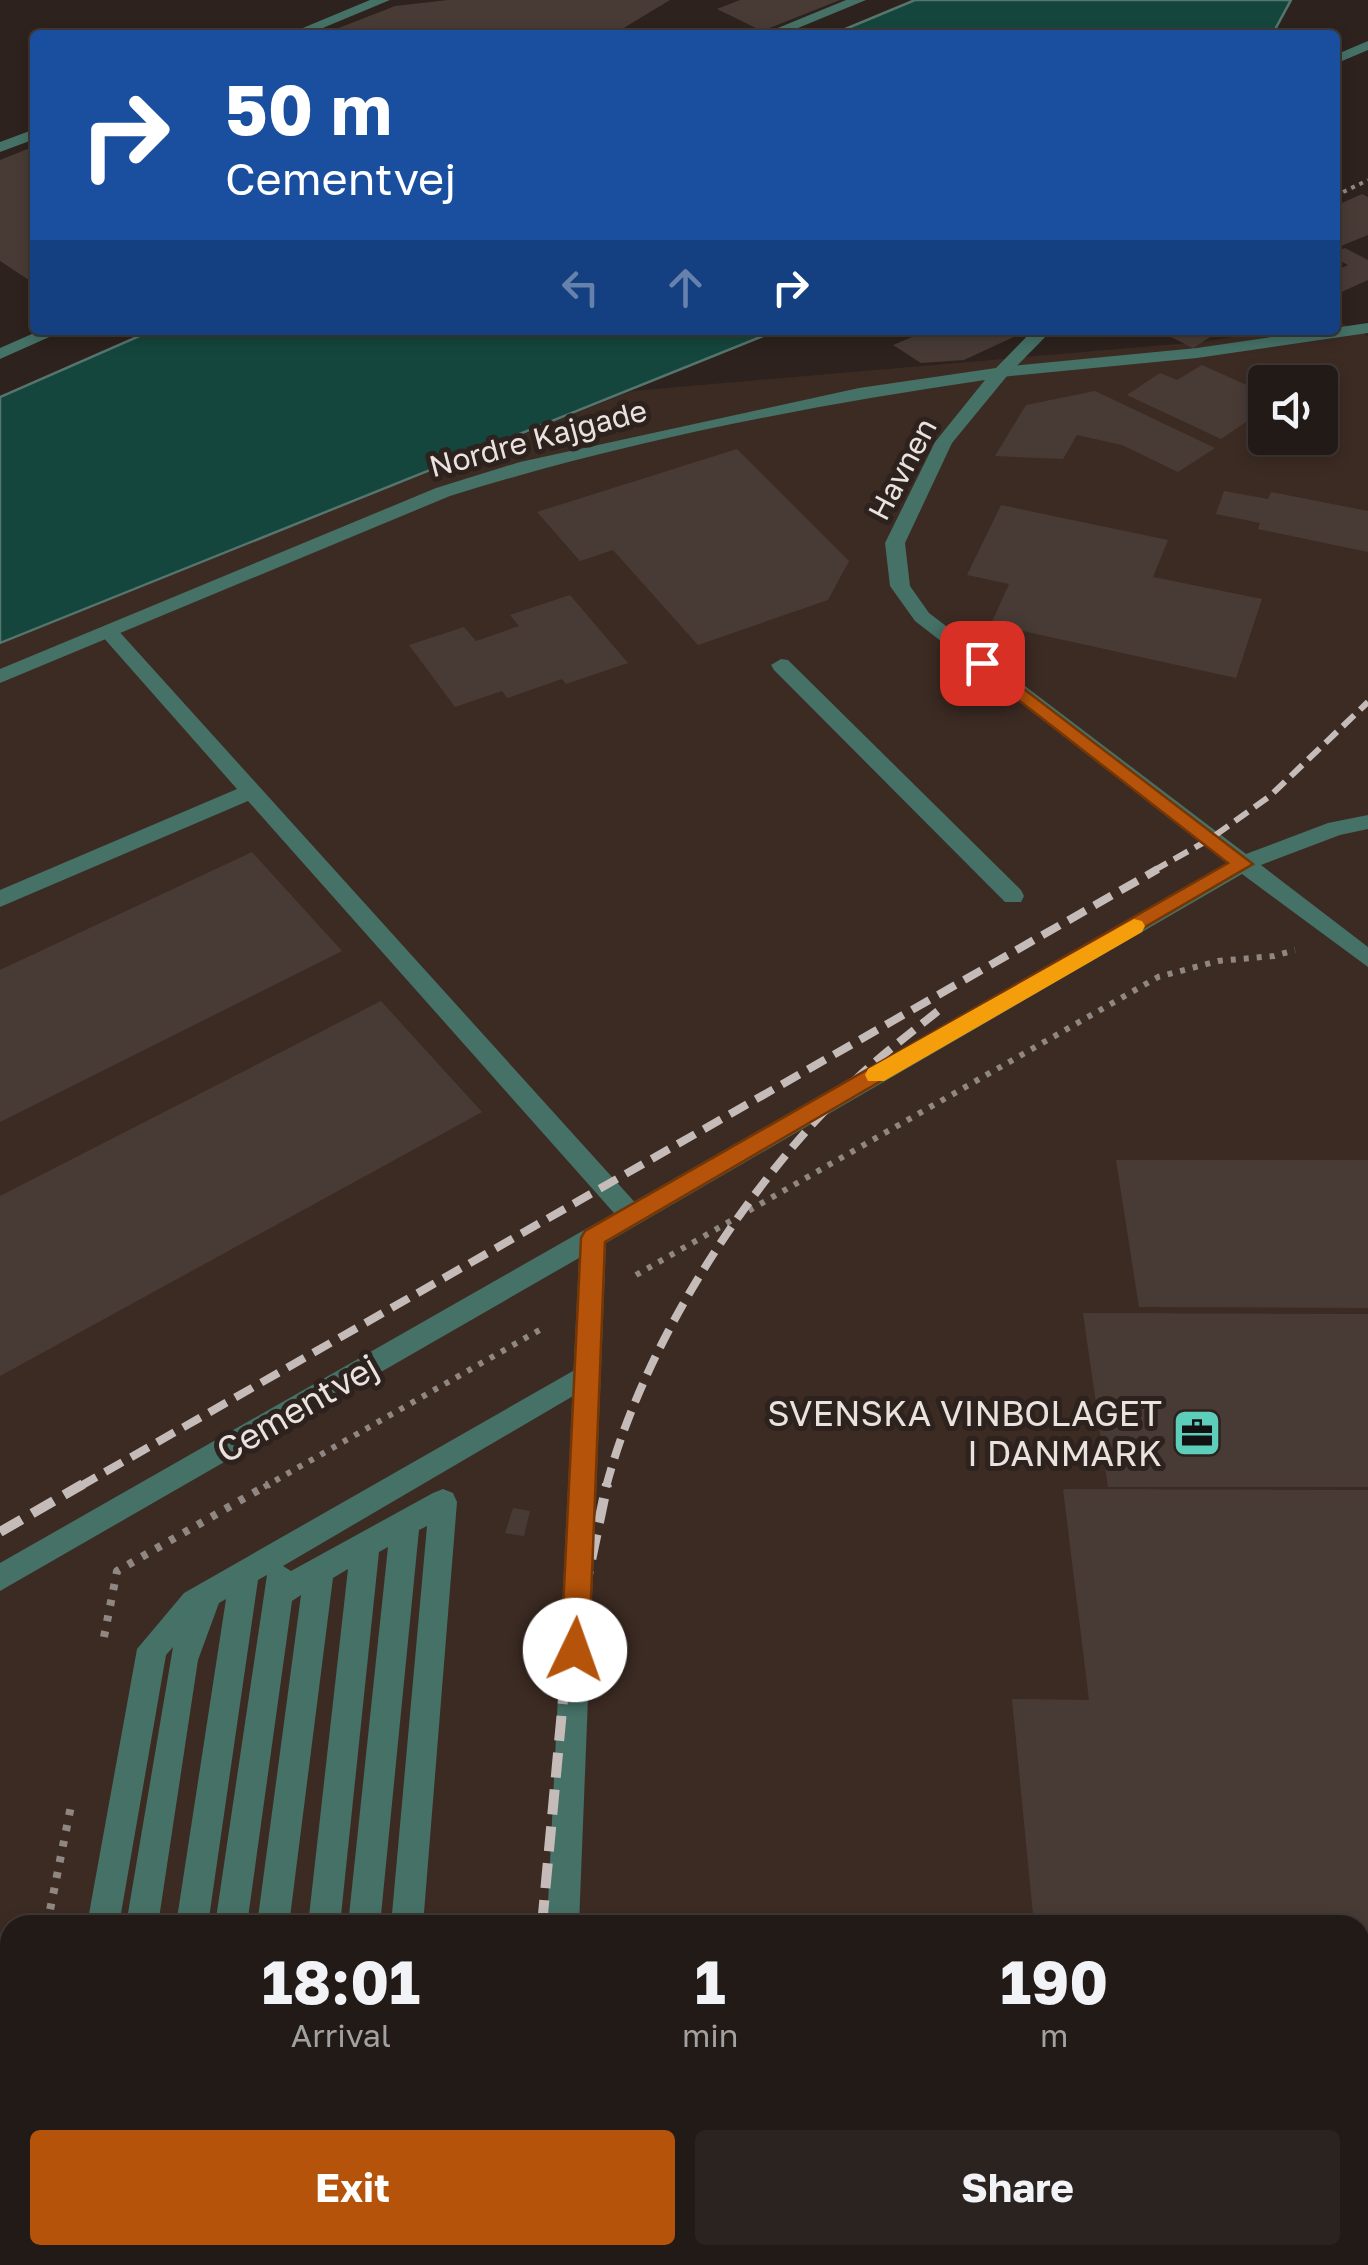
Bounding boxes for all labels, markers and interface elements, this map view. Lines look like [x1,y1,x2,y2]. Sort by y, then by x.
text: 50 m [225,66,392,150]
icon: right [60,70,190,200]
text: Cementvej [225,151,456,205]
icon: left [553,260,608,315]
icon: ahead [658,260,713,315]
icon: right [763,260,818,315]
map controls [1248,365,1338,455]
button: sound [1248,365,1338,455]
street label: Nordre Kajgade [425,392,651,484]
street label: Havnen [860,412,944,526]
pin [940,621,1025,706]
icon: arrive [955,636,1010,691]
street label: Cementvej [209,1345,385,1471]
place label: SVENSKA VINBOLAGET I DANMARK [767,1392,1162,1474]
office icon: SVENSKA VINBOLAGET I DANMARK [1171,1407,1223,1459]
position arrow [523,1598,627,1702]
text: 18:01 [262,1945,420,2017]
text: 1 [695,1945,726,2017]
text: 190 [1000,1945,1108,2017]
text: Arrival [291,2016,391,2054]
text: min [682,2016,738,2054]
text: m [1040,2016,1068,2054]
button: Exit [30,2130,675,2245]
button: Share [695,2130,1340,2245]

